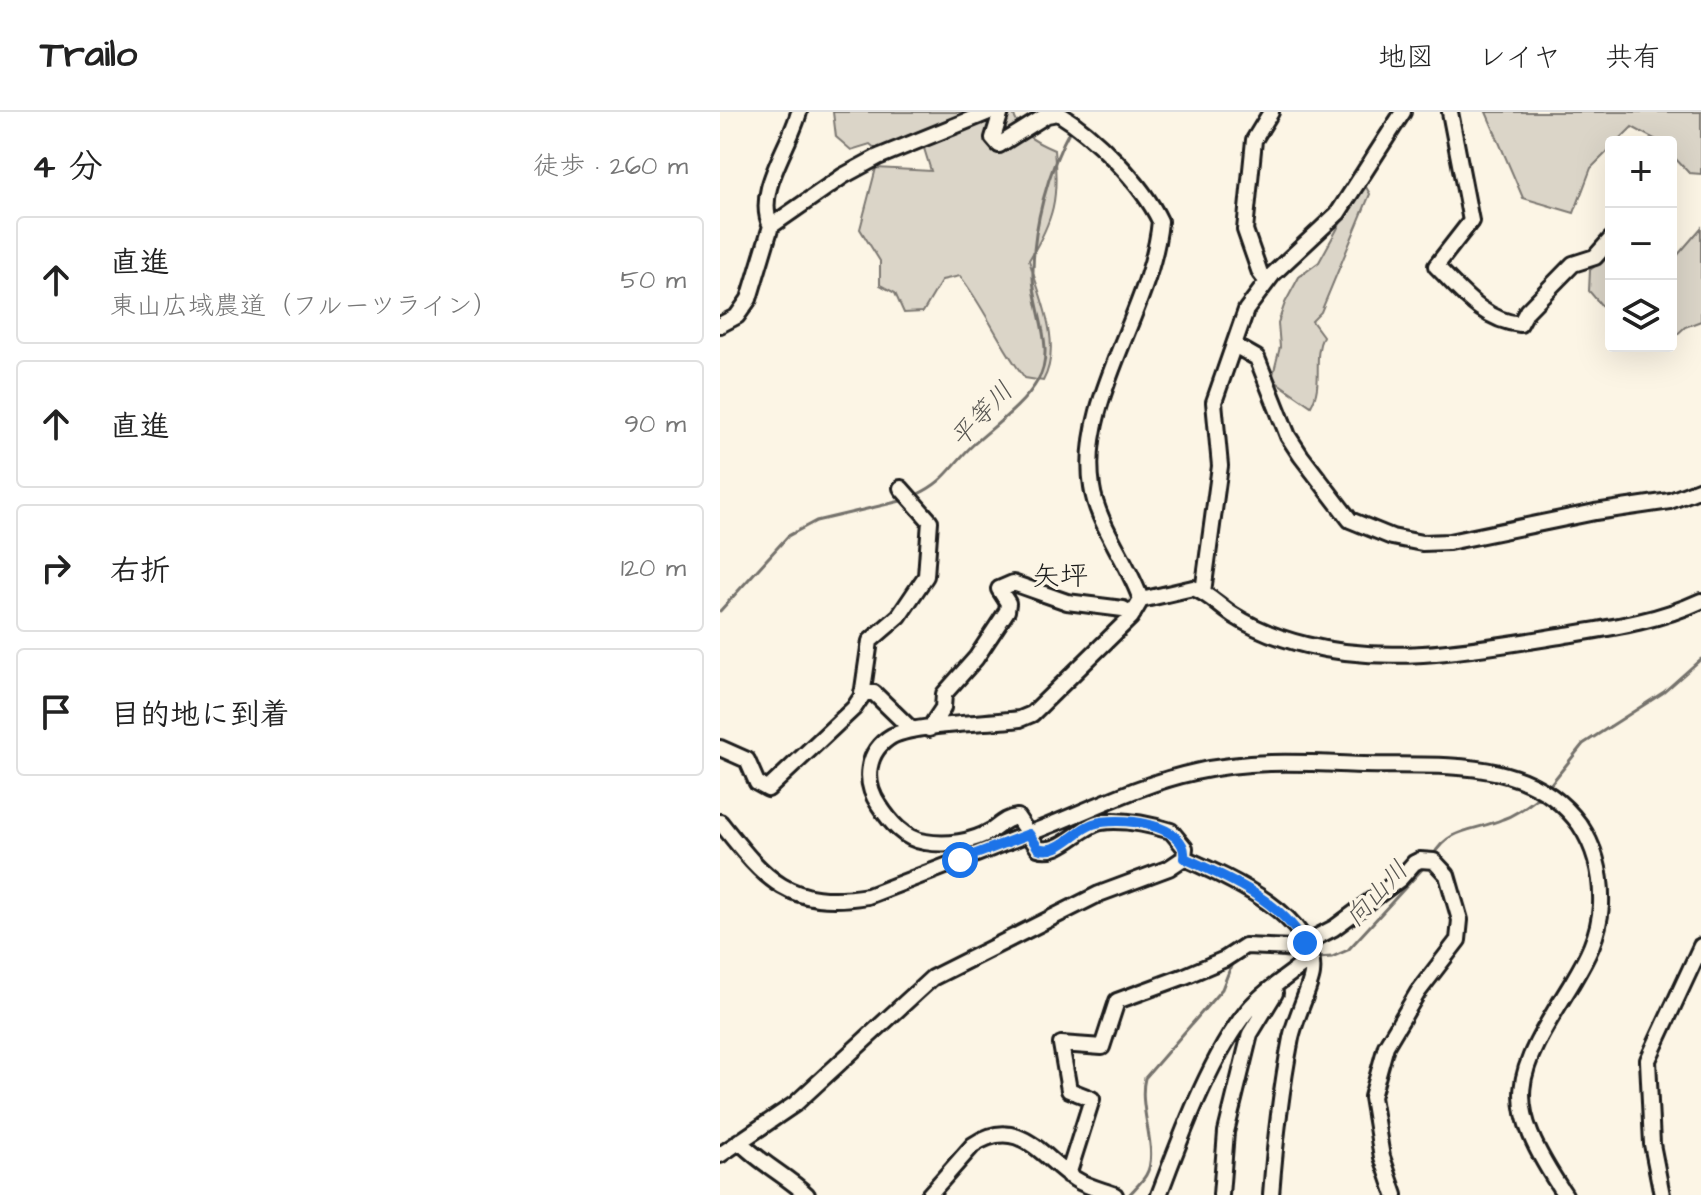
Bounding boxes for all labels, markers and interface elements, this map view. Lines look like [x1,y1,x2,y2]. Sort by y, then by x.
text: Trailo [40,29,137,81]
text: 地図 [1378,38,1434,77]
text: レイヤ [1478,38,1561,77]
text: 共有 [1605,38,1661,77]
map controls [1605,136,1677,352]
button: + [1605,136,1677,208]
text: 4 分 [32,143,103,191]
text: 徒歩 · 260 m [533,148,688,184]
button: − [1605,208,1677,280]
text: 直進 [110,242,170,284]
icon: ahead [34,258,78,302]
text: 50 m [621,262,686,298]
button: layers [1605,280,1677,352]
text: 東山広域農道（フルーツライン） [110,288,498,324]
water label: 平等川 [942,374,1021,455]
icon: ahead [34,402,78,446]
text: 直進 [110,406,170,448]
text: 90 m [624,406,686,442]
icon: right [34,546,78,590]
text: 右折 [110,550,170,592]
text: 120 m [621,550,686,586]
district label: 矢坪 [1032,557,1088,596]
icon: arrive [34,690,78,734]
text: 目的地に到着 [110,694,290,736]
route start [942,842,978,878]
water label: 向山川 [1337,853,1416,934]
route end [1287,925,1323,961]

